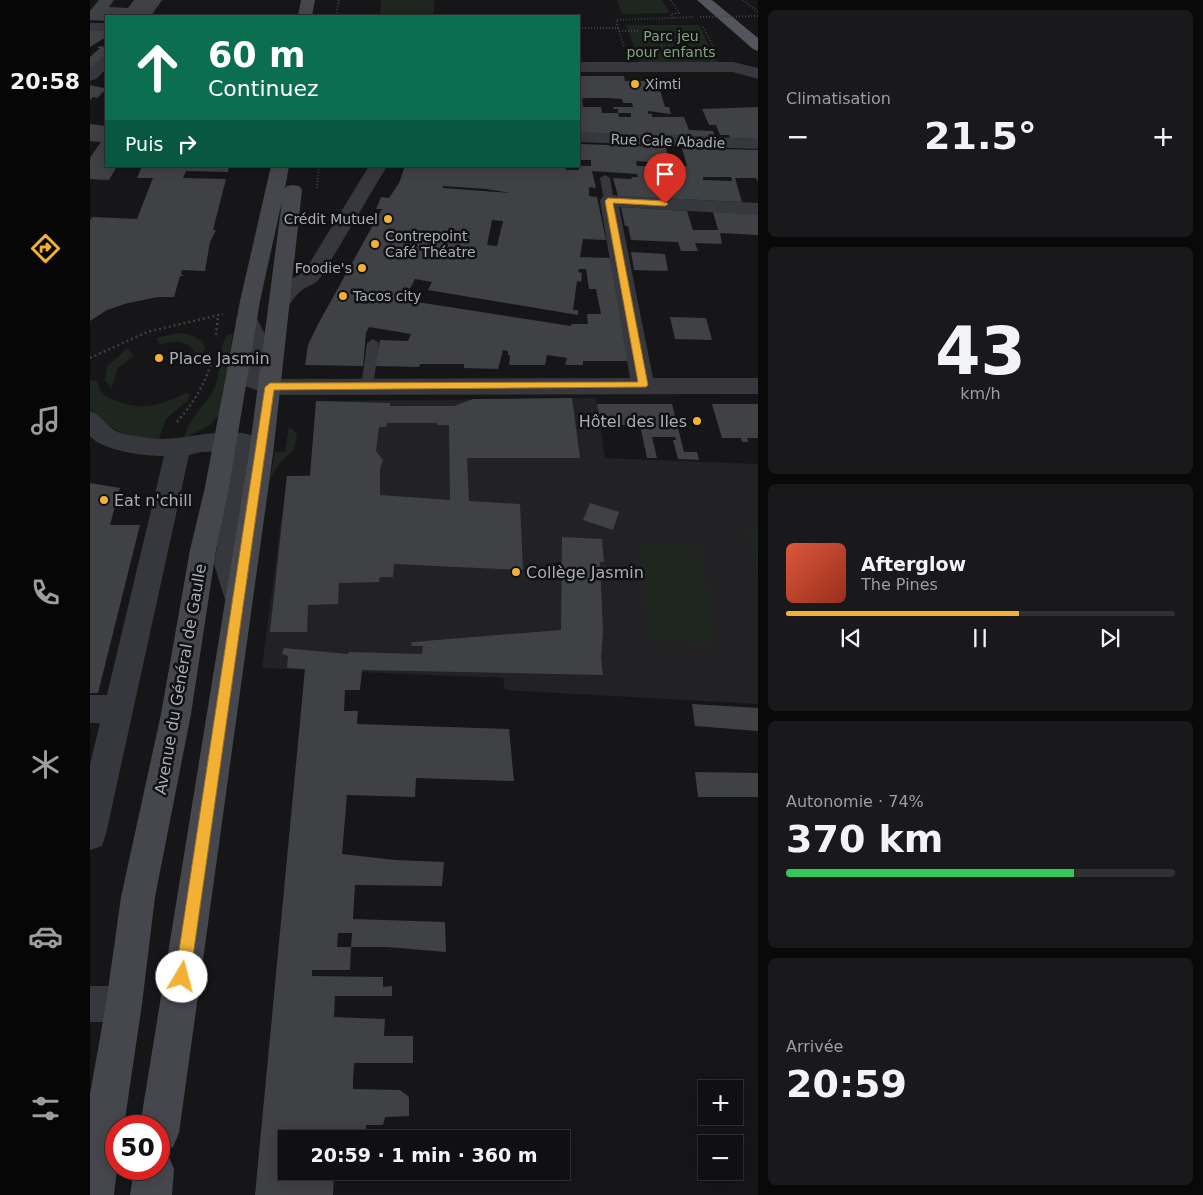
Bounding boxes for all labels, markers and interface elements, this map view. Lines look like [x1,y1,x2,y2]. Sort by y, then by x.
park label: Parc jeu pour enfants [626,28,716,60]
icon: ahead [125,35,190,100]
text: 60 m [208,35,305,75]
text: 20:58 [10,69,80,94]
text: Continuez [208,76,318,101]
place label: Ximti [645,76,682,92]
marker: Ximti [629,78,641,90]
text: Climatisation [786,89,891,108]
text: 21.5° [924,114,1037,158]
text: − [786,120,809,153]
text: + [1152,120,1175,153]
icon: right [173,130,201,158]
street label: Rue Cale Abadie [610,131,726,151]
text: Puis [125,133,163,155]
pin [644,153,686,204]
icon: arrive [651,160,679,188]
place label: Crédit Mutuel [284,211,378,227]
marker: Crédit Mutuel [382,213,394,225]
place label: Contrepoint Café Théatre [385,228,476,260]
icon: directions [28,231,63,266]
marker: Contrepoint Café Théatre [369,238,381,250]
place label: Foodie's [295,260,352,276]
marker: Foodie's [356,262,368,274]
place label: Tacos city [352,288,421,304]
marker: Tacos city [337,290,349,302]
text: 43 [935,314,1026,389]
place label: Place Jasmin [169,349,270,368]
marker: Place Jasmin [153,352,165,364]
text: km/h [960,384,1001,403]
icon: music [28,403,63,438]
place label: Hôtel des Iles [579,412,687,431]
marker: Hôtel des Iles [691,415,703,427]
place label: Eat n'chill [114,491,192,510]
marker: Eat n'chill [98,494,110,506]
text: Afterglow [861,553,966,575]
street label: Avenue du Général de Gaulle [151,562,210,796]
place label: Collège Jasmin [526,563,644,582]
marker: Collège Jasmin [510,566,522,578]
icon: phone [28,575,63,610]
text: The Pines [861,575,938,594]
icon: previous [837,624,865,652]
icon: pause [966,624,994,652]
icon: next [1096,624,1124,652]
icon: climate [28,747,63,782]
text: Autonomie · 74% [786,792,924,811]
text: 370 km [786,817,943,861]
icon: car [28,919,63,954]
position arrow [155,950,207,1002]
text: Arrivée [786,1037,843,1056]
text: 20:59 [786,1062,907,1106]
map controls [698,1080,743,1180]
button: + [698,1080,743,1125]
icon: filters [28,1091,63,1126]
speed limit sign: 50 [105,1115,170,1180]
button: − [698,1135,743,1180]
text: 20:59 · 1 min · 360 m [310,1144,538,1166]

